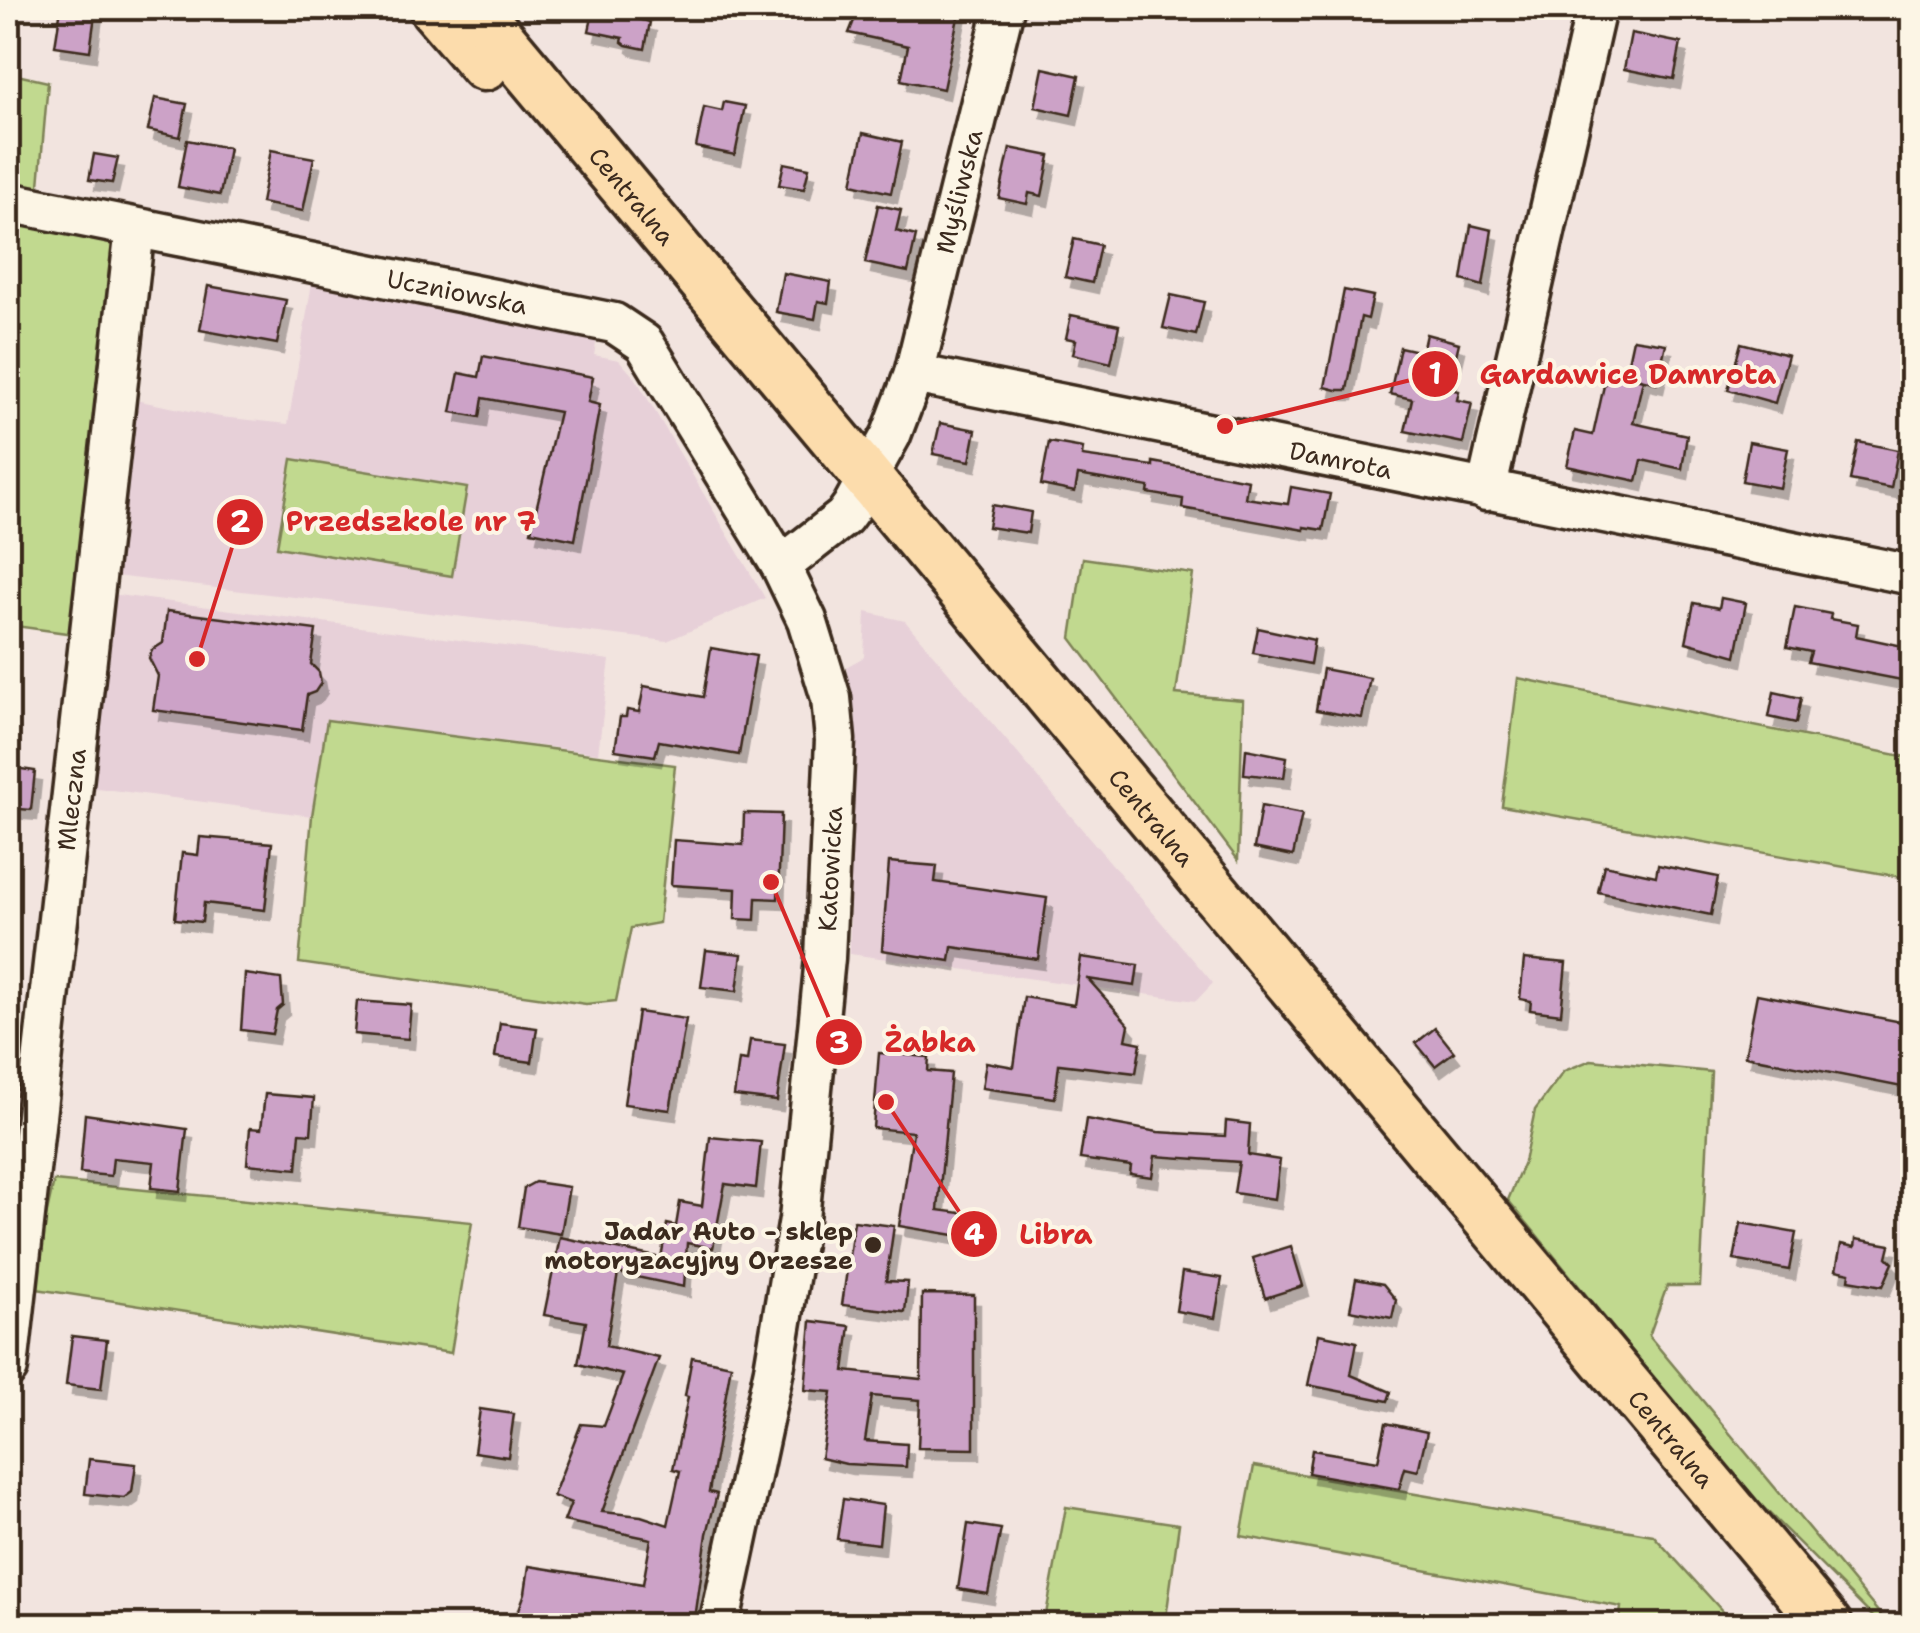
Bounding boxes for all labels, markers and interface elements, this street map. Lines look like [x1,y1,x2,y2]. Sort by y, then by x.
street label: Myśliwska [927,125,991,257]
street label: Centralna [581,140,683,253]
street label: Uczniowska [384,261,531,322]
callout: Gardawice Damrota [1410,345,1797,403]
text: 1 [1428,353,1442,394]
text: Gardawice Damrota [1480,355,1776,393]
street label: Damrota [1286,433,1396,487]
callout: Przedszkole nr 7 [215,493,556,551]
text: 2 [230,501,251,542]
text: Przedszkole nr 7 [286,502,536,540]
street label: Mleczna [49,746,94,852]
street label: Centralna [1101,761,1203,874]
street label: Katowicka [810,805,850,932]
callout: Żabka [814,1013,995,1071]
text: 3 [829,1022,850,1063]
text: Żabka [884,1023,976,1061]
callout: Libra [949,1205,1113,1263]
place label: Jadar Auto - sklep motoryzacyjny Orzesze [544,1214,853,1277]
text: 4 [964,1214,985,1255]
text: Libra [1019,1215,1093,1253]
marker: Jadar Auto - sklep motoryzacyjny Orzesze [862,1234,884,1256]
street label: Centralna [1620,1382,1723,1495]

